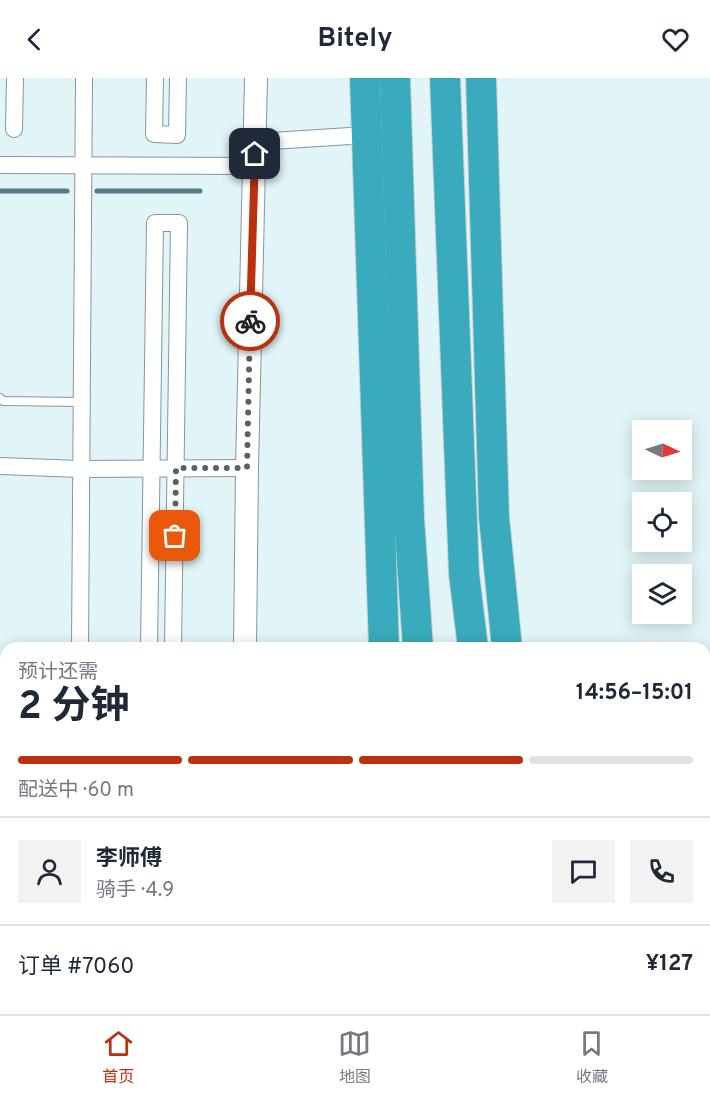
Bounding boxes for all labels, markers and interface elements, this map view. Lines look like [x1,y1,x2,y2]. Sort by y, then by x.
text: Bitely [318,22,392,56]
icon: back [18,23,51,56]
icon: heart [659,23,692,56]
pin [229,128,280,179]
icon: home [238,137,271,170]
courier [220,291,280,351]
icon: bike [234,305,267,338]
north arrow [632,420,692,480]
map controls [632,420,692,624]
button: locate [632,492,692,552]
pin [149,510,200,561]
icon: bag [158,519,191,552]
button: layers [632,564,692,624]
text: 预计还需 [18,660,98,686]
text: 14:56–15:01 [576,680,693,707]
text: 2 分钟 [18,684,130,733]
text: 配送中 · 60 m [18,778,134,804]
button: person [18,840,81,903]
button: chat [552,840,615,903]
button: phone [630,840,693,903]
text: 李师傅 [96,846,162,873]
text: 骑手 · 4.9 [96,878,174,904]
text: ¥127 [646,951,693,978]
text: 订单 #7060 [18,954,134,981]
tab: 首页 [102,1027,135,1088]
tab: 地图 [338,1027,371,1088]
tab: 收藏 [575,1027,608,1088]

